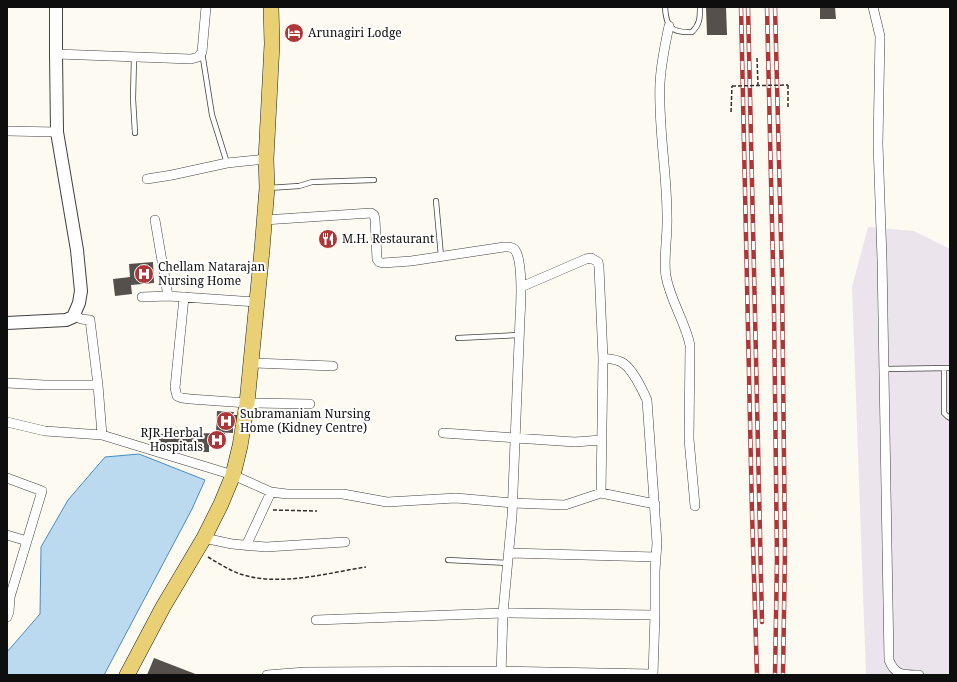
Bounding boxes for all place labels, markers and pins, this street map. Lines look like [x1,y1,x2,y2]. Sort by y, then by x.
hotel icon: Arunagiri Lodge [283,22,305,44]
place label: Arunagiri Lodge [308,24,402,41]
restaurant icon: M.H. Restaurant [317,228,339,250]
place label: M.H. Restaurant [342,230,434,247]
place label: Chellam Natarajan Nursing Home [158,258,265,289]
hospital icon: Chellam Natarajan Nursing Home [133,263,155,285]
place label: Subramaniam Nursing Home (Kidney Centre) [240,405,371,436]
hospital icon: Subramaniam Nursing Home (Kidney Centre) [215,410,237,432]
place label: RJR Herbal Hospitals [140,424,203,455]
hospital icon: RJR Herbal Hospitals [206,429,228,451]

